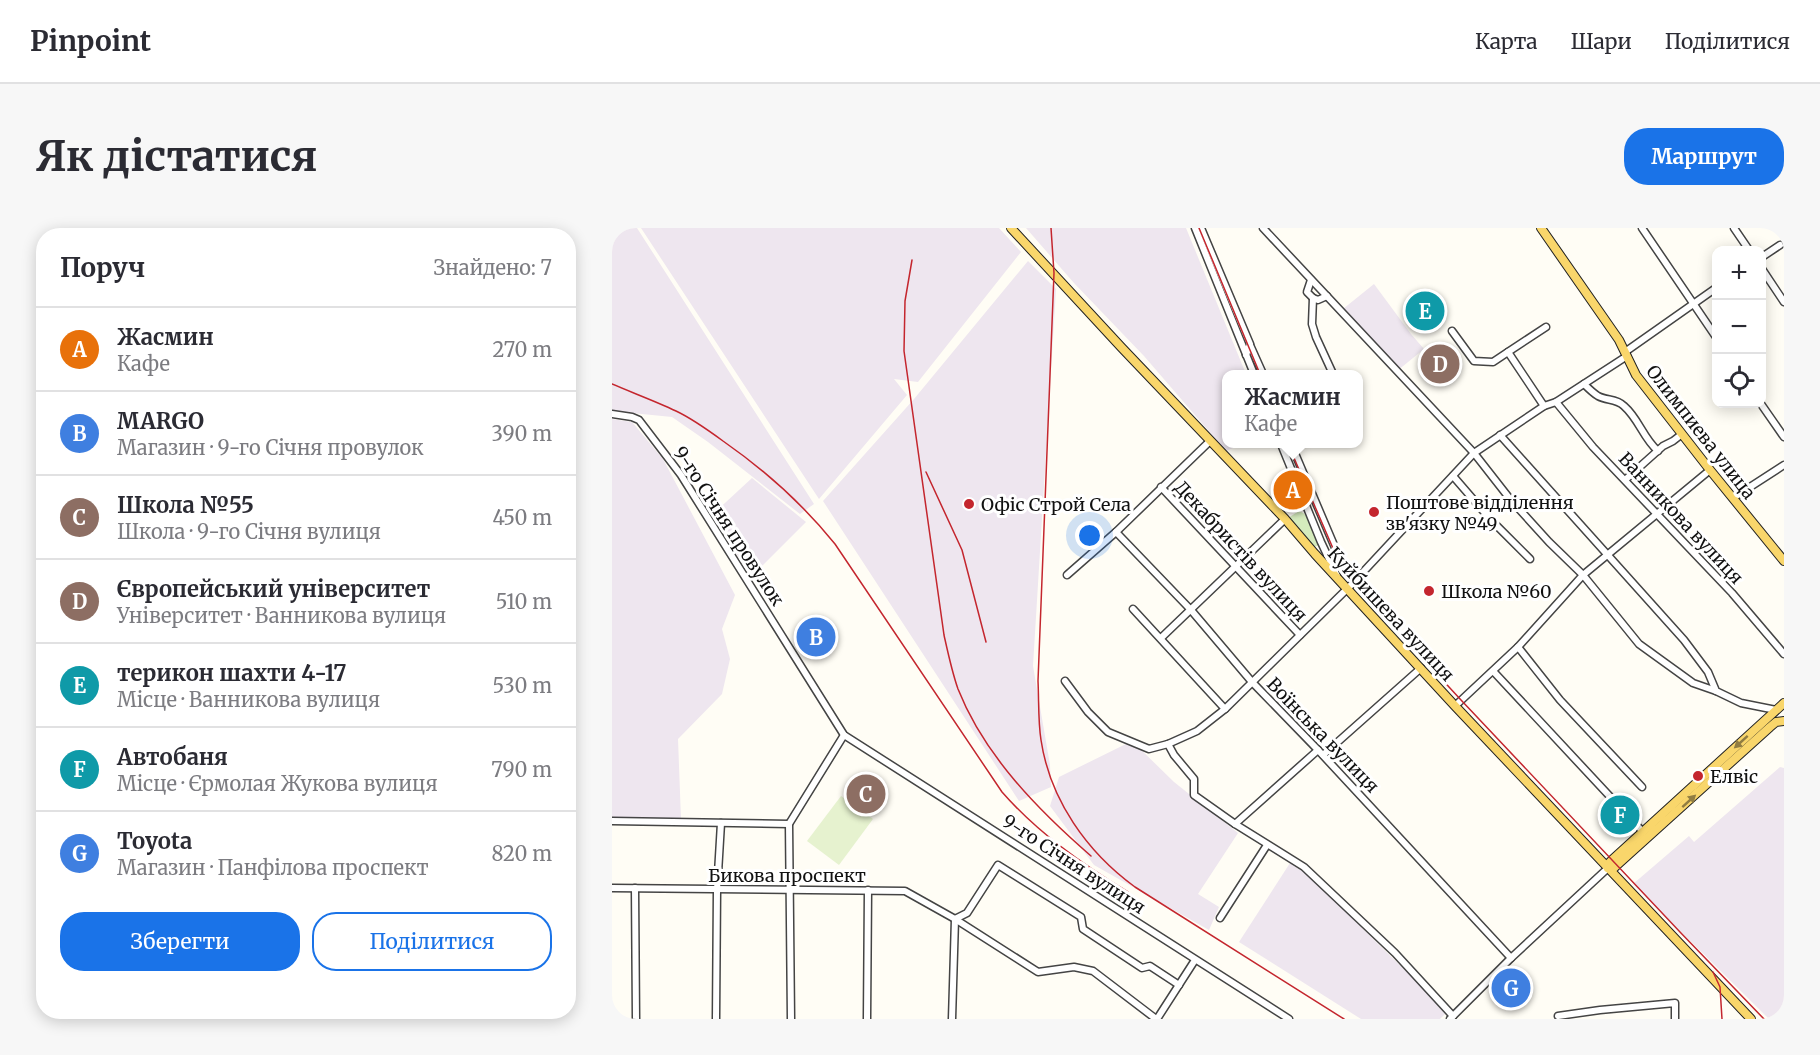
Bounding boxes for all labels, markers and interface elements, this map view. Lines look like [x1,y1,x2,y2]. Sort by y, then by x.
text: Pinpoint [30,23,151,59]
text: Карта [1475,28,1537,55]
text: Шари [1570,28,1632,55]
text: Поділитися [1665,28,1790,55]
button: Маршрут [1624,128,1784,185]
text: Як дістатися [36,130,317,182]
map controls [1712,246,1766,408]
button: + [1712,246,1766,300]
text: Поруч [60,251,145,284]
text: Знайдено: 7 [434,255,552,280]
pin: E [1406,288,1444,334]
button: − [1712,300,1766,354]
text: Жасмин [117,323,214,351]
text: A [72,337,87,362]
text: 270 m [492,337,552,362]
pin: D [1420,342,1460,386]
text: Кафе [117,351,170,376]
button: locate [1712,354,1766,408]
street label: Олимпиева улица [1641,360,1761,504]
popup [1222,370,1363,448]
text: Жасмин [1244,383,1341,411]
text: MARGO [117,407,204,435]
text: Кафе [1244,411,1297,436]
text: B [73,421,86,446]
text: 390 m [492,421,552,446]
text: Магазин · 9-го Січня провулок [117,435,424,460]
street label: 9-го Січня провулок [669,442,790,611]
street label: Ванникова вулиця [1614,447,1748,589]
pin: A [1274,468,1312,512]
street label: Декабристів вулиця [1170,476,1312,626]
text: Школа №55 [117,491,254,519]
place label: Поштове відділення зв'язку №49 [1386,491,1574,535]
place label: Офіс Строй Села [981,493,1131,516]
marker: Офіс Строй Села [962,497,976,511]
text: C [73,505,86,530]
text: 450 m [493,505,552,530]
marker: Поштове відділення зв'язку №49 [1367,505,1381,519]
text: Школа · 9-го Січня вулиця [117,519,381,544]
your location [1075,521,1104,550]
street label: Куйбишева вулиця [1323,542,1459,686]
text: Європейський університет [117,575,430,603]
place label: Школа №60 [1441,580,1552,603]
marker: Школа №60 [1422,584,1436,598]
text: D [72,589,87,614]
text: 510 m [496,589,552,614]
text: Університет · Ванникова вулиця [117,603,446,628]
pin: B [796,614,836,660]
text: терикон шахти 4-17 [117,659,347,687]
street label: Воїнська вулиця [1262,672,1384,798]
text: E [73,673,86,698]
text: 530 m [493,673,552,698]
text: Місце · Ванникова вулиця [117,687,380,712]
one-way arrow [1733,735,1748,749]
text: Автобаня [117,743,228,771]
text: F [73,757,86,782]
text: 790 m [491,757,552,782]
place label: Елвіс [1710,765,1758,788]
marker: Елвіс [1691,769,1705,783]
text: Місце · Єрмолая Жукова вулиця [117,771,438,796]
pin: C [846,772,886,816]
pin: F [1600,792,1640,838]
one-way arrow [1681,794,1696,808]
street label: 9-го Січня вулиця [998,809,1150,919]
text: Toyota [117,827,192,855]
text: G [72,841,87,866]
text: 820 m [492,841,552,866]
text: Магазин · Панфілова проспект [117,855,429,880]
street label: Бикова проспект [708,864,866,887]
button: Зберегти [60,912,300,971]
button: Поділитися [312,912,552,971]
pin: G [1492,966,1530,1011]

